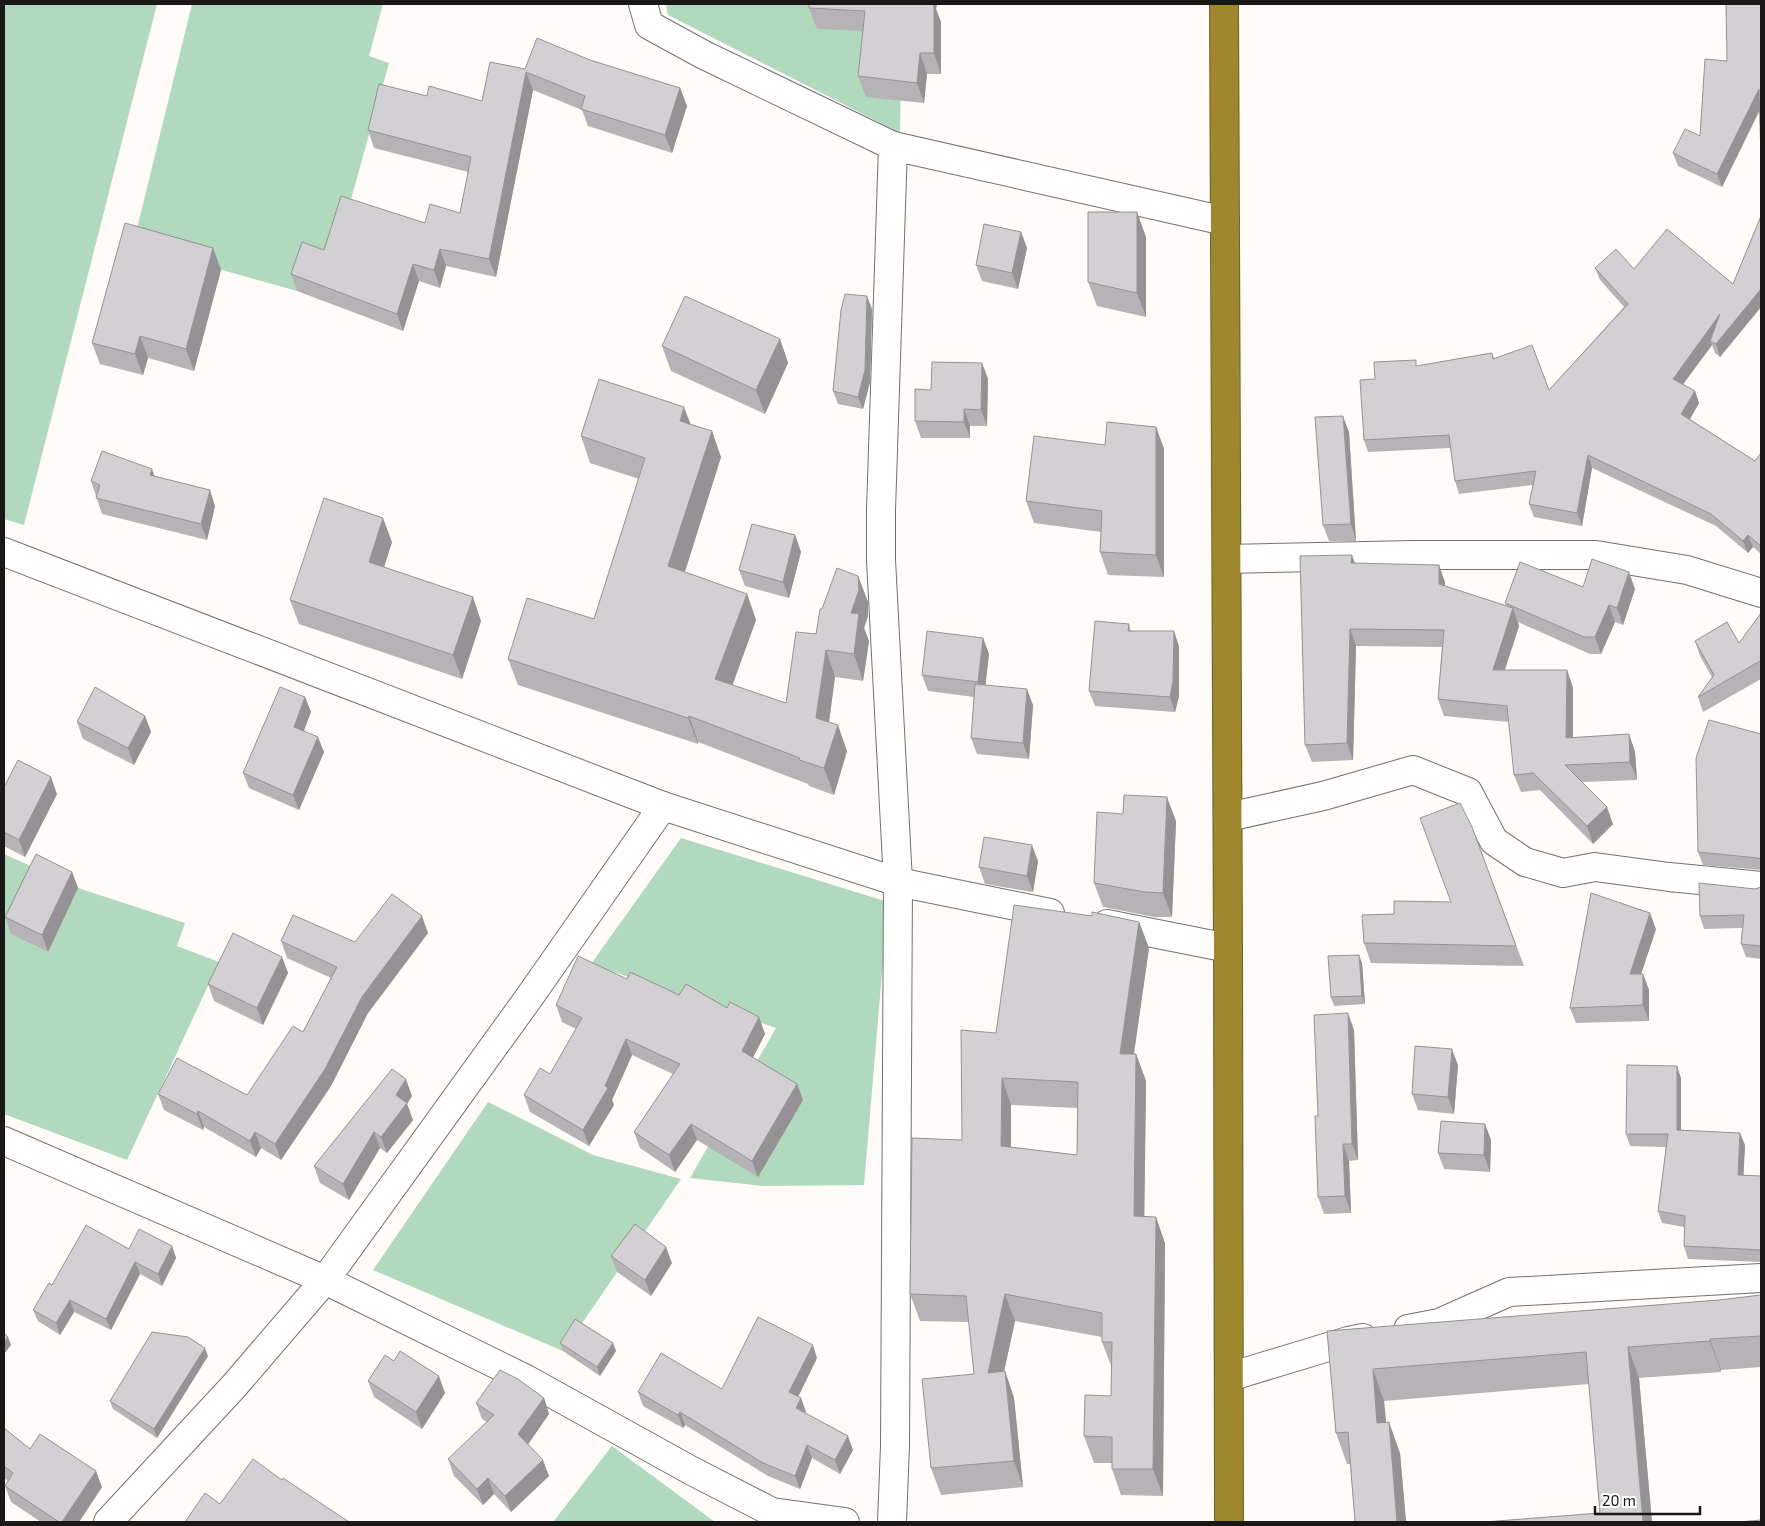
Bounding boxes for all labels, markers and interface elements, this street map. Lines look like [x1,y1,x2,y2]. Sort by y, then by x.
scale bar [1595,1484,1700,1516]
text: 20 m [1602,1491,1636,1509]

